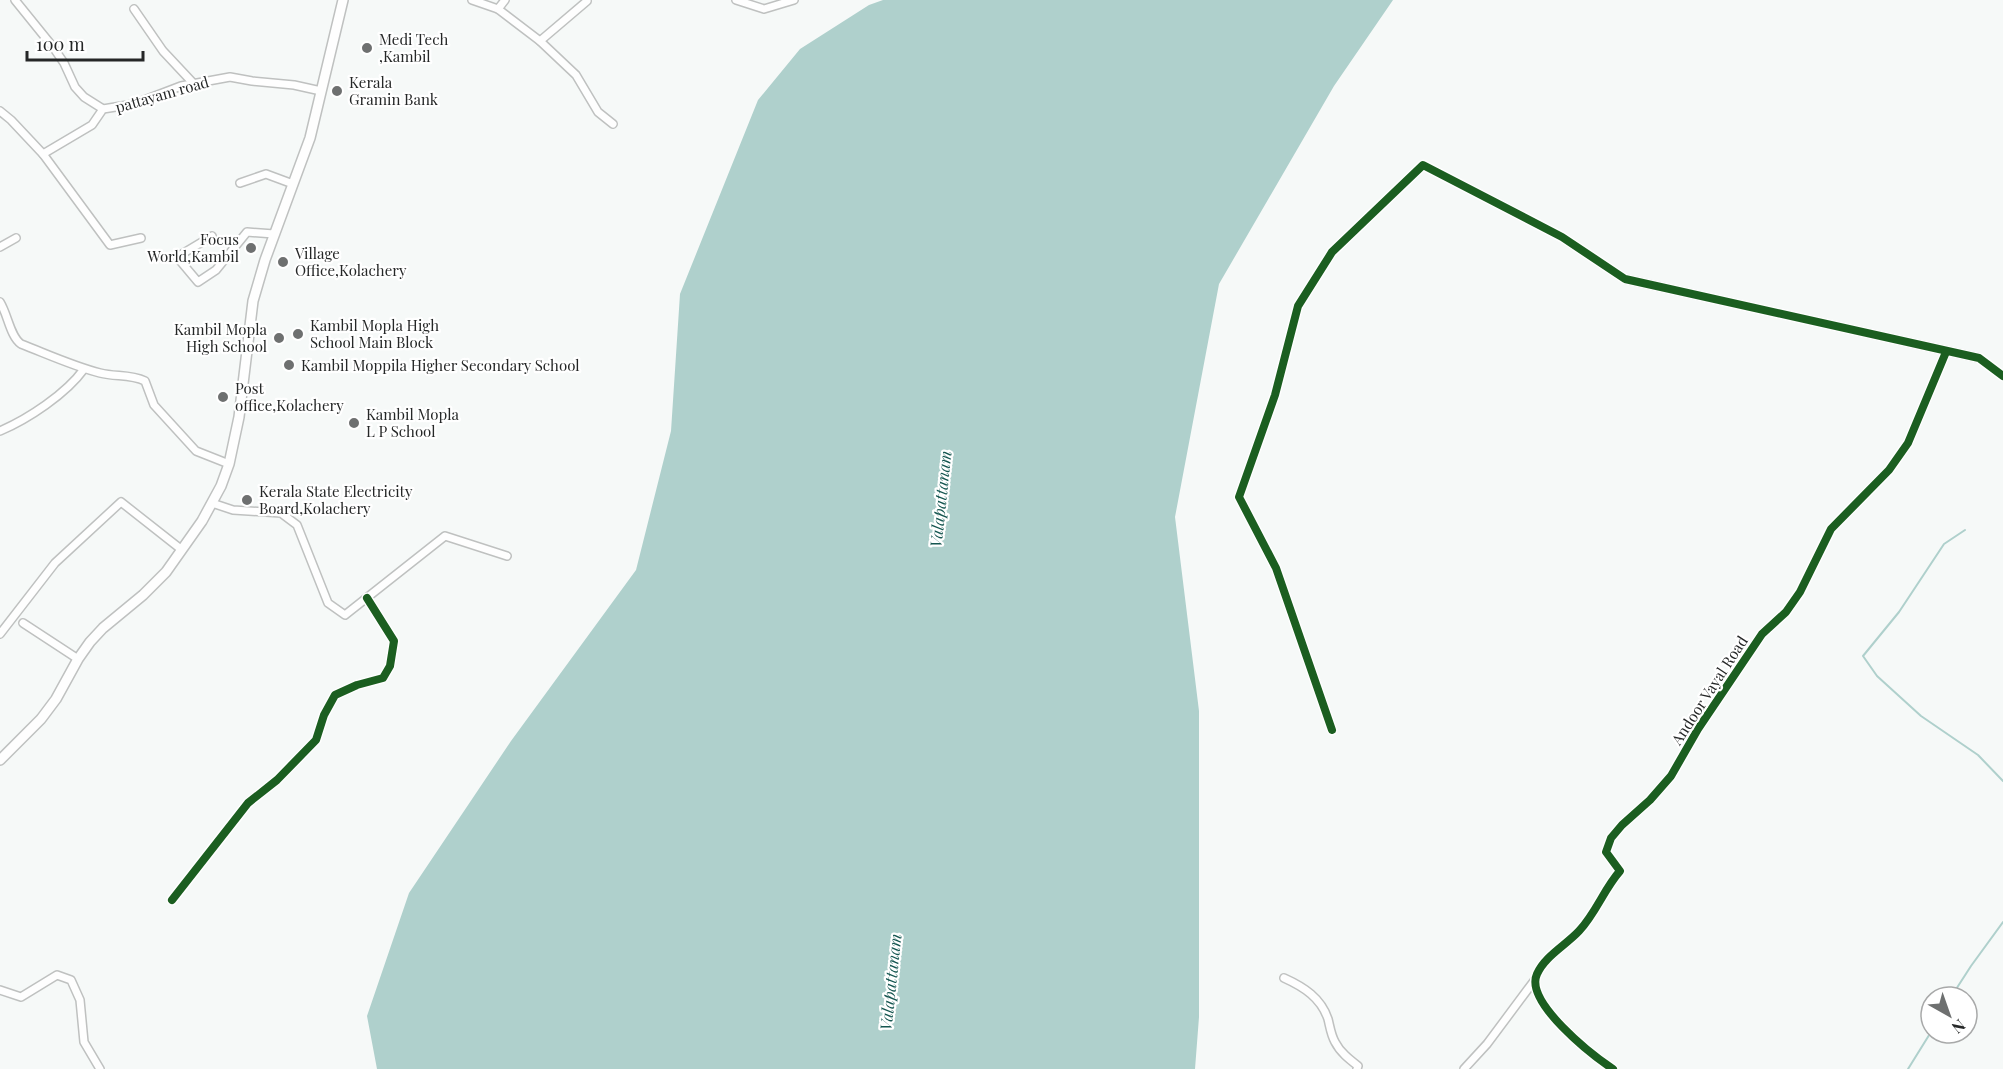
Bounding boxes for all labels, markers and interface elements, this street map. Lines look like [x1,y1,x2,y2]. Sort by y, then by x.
scale bar [27,24,142,62]
place label: Medi Tech ,Kambil [379,29,448,66]
text: 100 m [36,32,85,56]
marker: Medi Tech ,Kambil [360,41,374,55]
street label: pattayam road [113,71,211,117]
place label: Kerala Gramin Bank [349,72,439,109]
marker: Kerala Gramin Bank [330,84,344,98]
place label: Focus World,Kambil [146,229,239,266]
marker: Focus World,Kambil [244,241,258,255]
place label: Village Office,Kolachery [294,243,407,280]
marker: Village Office,Kolachery [276,255,290,269]
place label: Kambil Mopla High School Main Block [310,315,439,352]
place label: Kambil Mopla High School [174,319,268,356]
marker: Kambil Mopla High School Main Block [291,327,305,341]
marker: Kambil Mopla High School [272,331,286,345]
place label: Kambil Moppila Higher Secondary School [301,355,580,375]
marker: Kambil Moppila Higher Secondary School [282,358,296,372]
place label: Post office,Kolachery [235,378,344,415]
marker: Post office,Kolachery [216,390,230,404]
place label: Kambil Mopla L P School [366,404,460,441]
marker: Kambil Mopla L P School [347,416,361,430]
water label: Valapattanam [924,449,956,549]
place label: Kerala State Electricity Board,Kolachery [259,481,413,518]
marker: Kerala State Electricity Board,Kolachery [240,493,254,507]
street label: Andoor Vayal Road [1666,631,1752,749]
water label: Valapattanam [874,932,906,1032]
north arrow [1919,985,1979,1045]
text: N [1947,1015,1970,1039]

